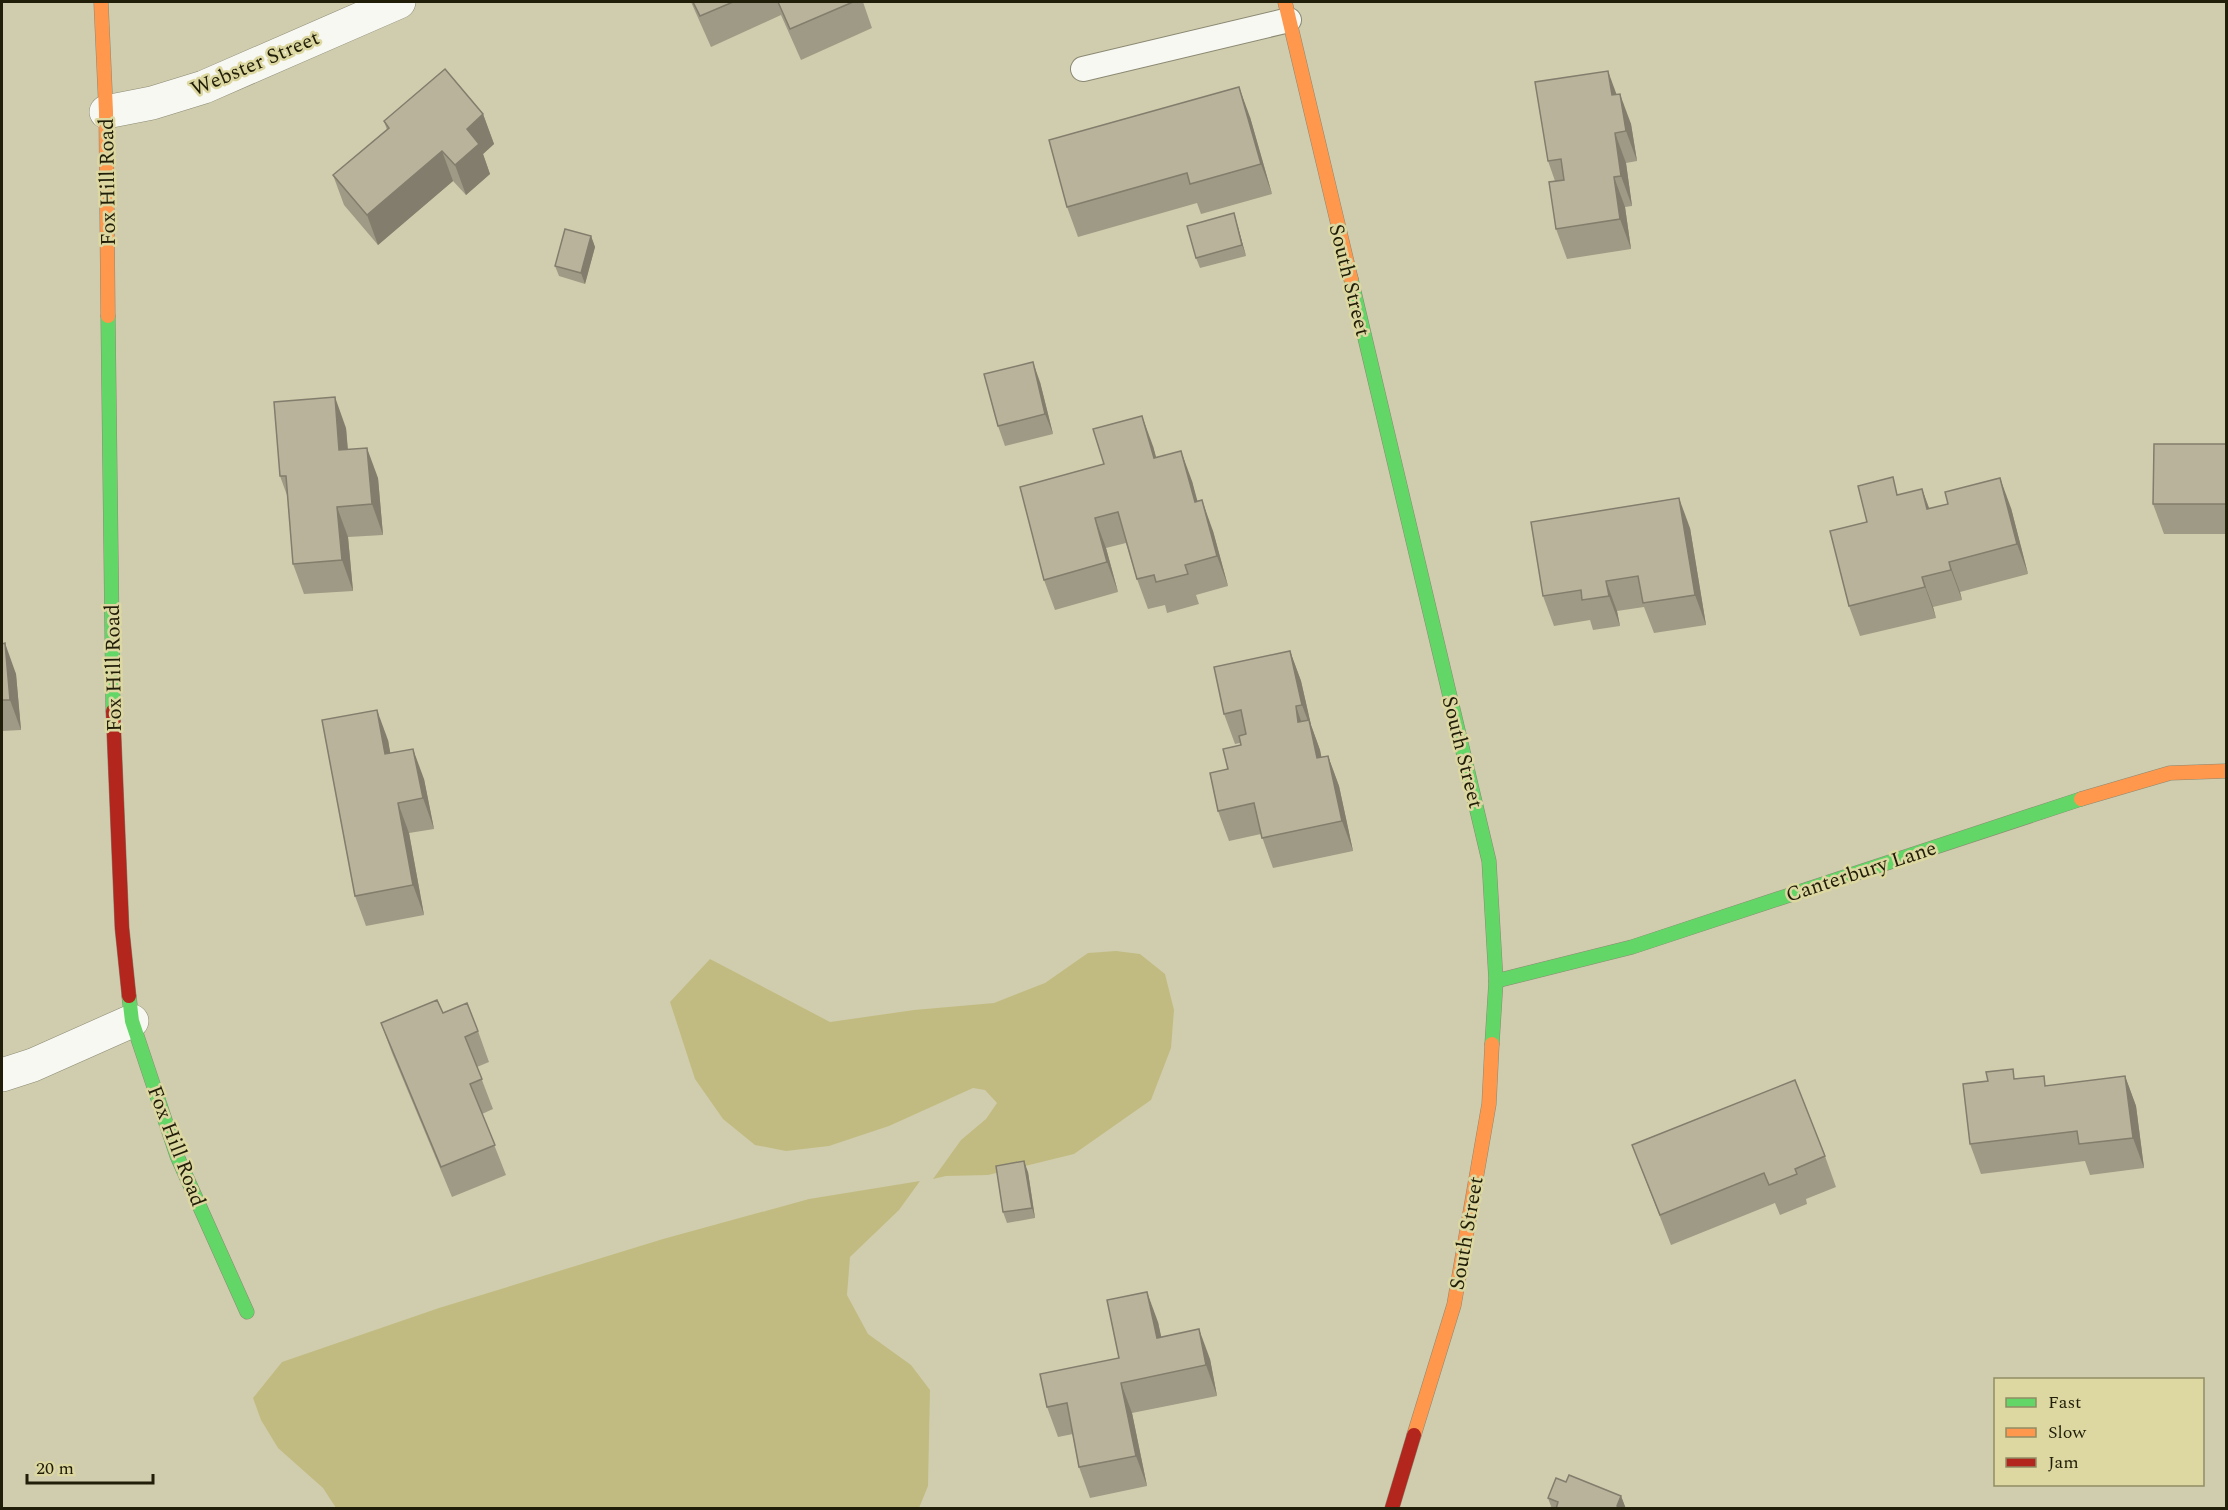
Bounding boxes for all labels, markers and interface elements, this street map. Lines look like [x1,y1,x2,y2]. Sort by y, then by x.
street label: Webster Street [186,22,325,105]
street label: Fox Hill Road [91,118,125,246]
street label: South Street [1320,221,1378,340]
street label: Fox Hill Road [97,604,131,732]
street label: South Street [1433,693,1491,812]
street label: Canterbury Lane [1782,833,1941,911]
street label: Fox Hill Road [138,1081,214,1212]
street label: South Street [1441,1174,1493,1292]
legend [1994,1378,2204,1486]
text: Fast [2048,1389,2081,1416]
text: Slow [2048,1419,2087,1446]
scale bar [27,1447,153,1485]
text: Jam [2048,1449,2079,1476]
text: 20 m [36,1455,74,1482]

